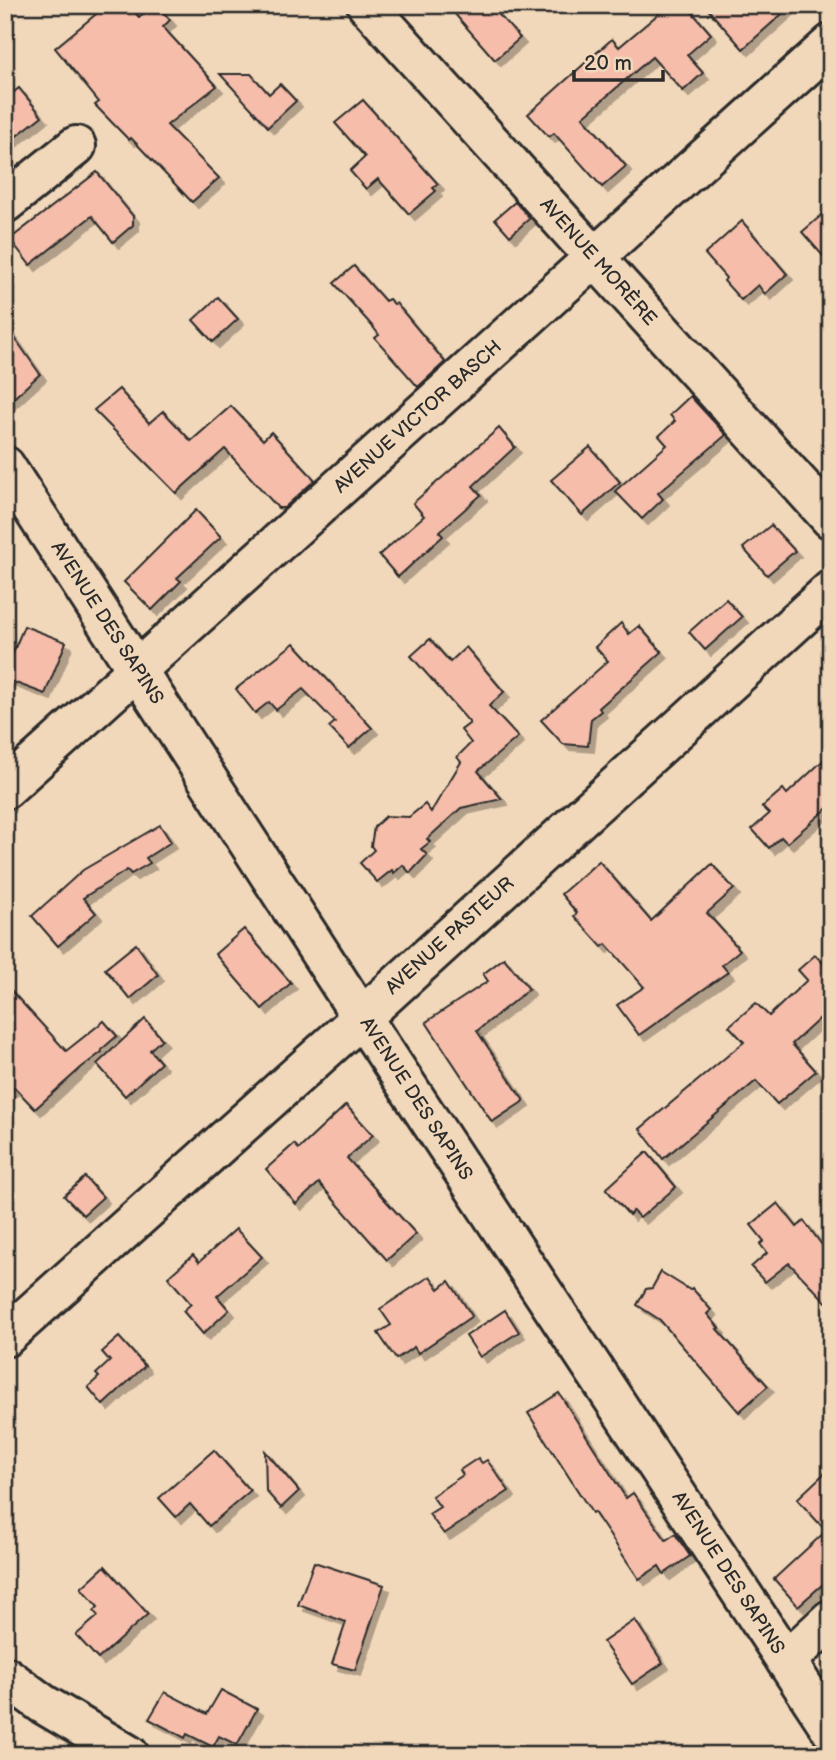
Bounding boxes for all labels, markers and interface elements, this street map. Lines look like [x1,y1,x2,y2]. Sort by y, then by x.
scale bar [574,38,663,82]
text: 20 m [584,51,632,76]
street label: AVENUE MORÈRE [535,193,662,331]
street label: AVENUE VICTOR BASCH [329,336,507,498]
street label: AVENUE DES SAPINS [46,537,168,709]
street label: AVENUE PASTEUR [381,872,519,1000]
street label: AVENUE DES SAPINS [355,1013,477,1185]
street label: AVENUE DES SAPINS [667,1487,789,1659]

